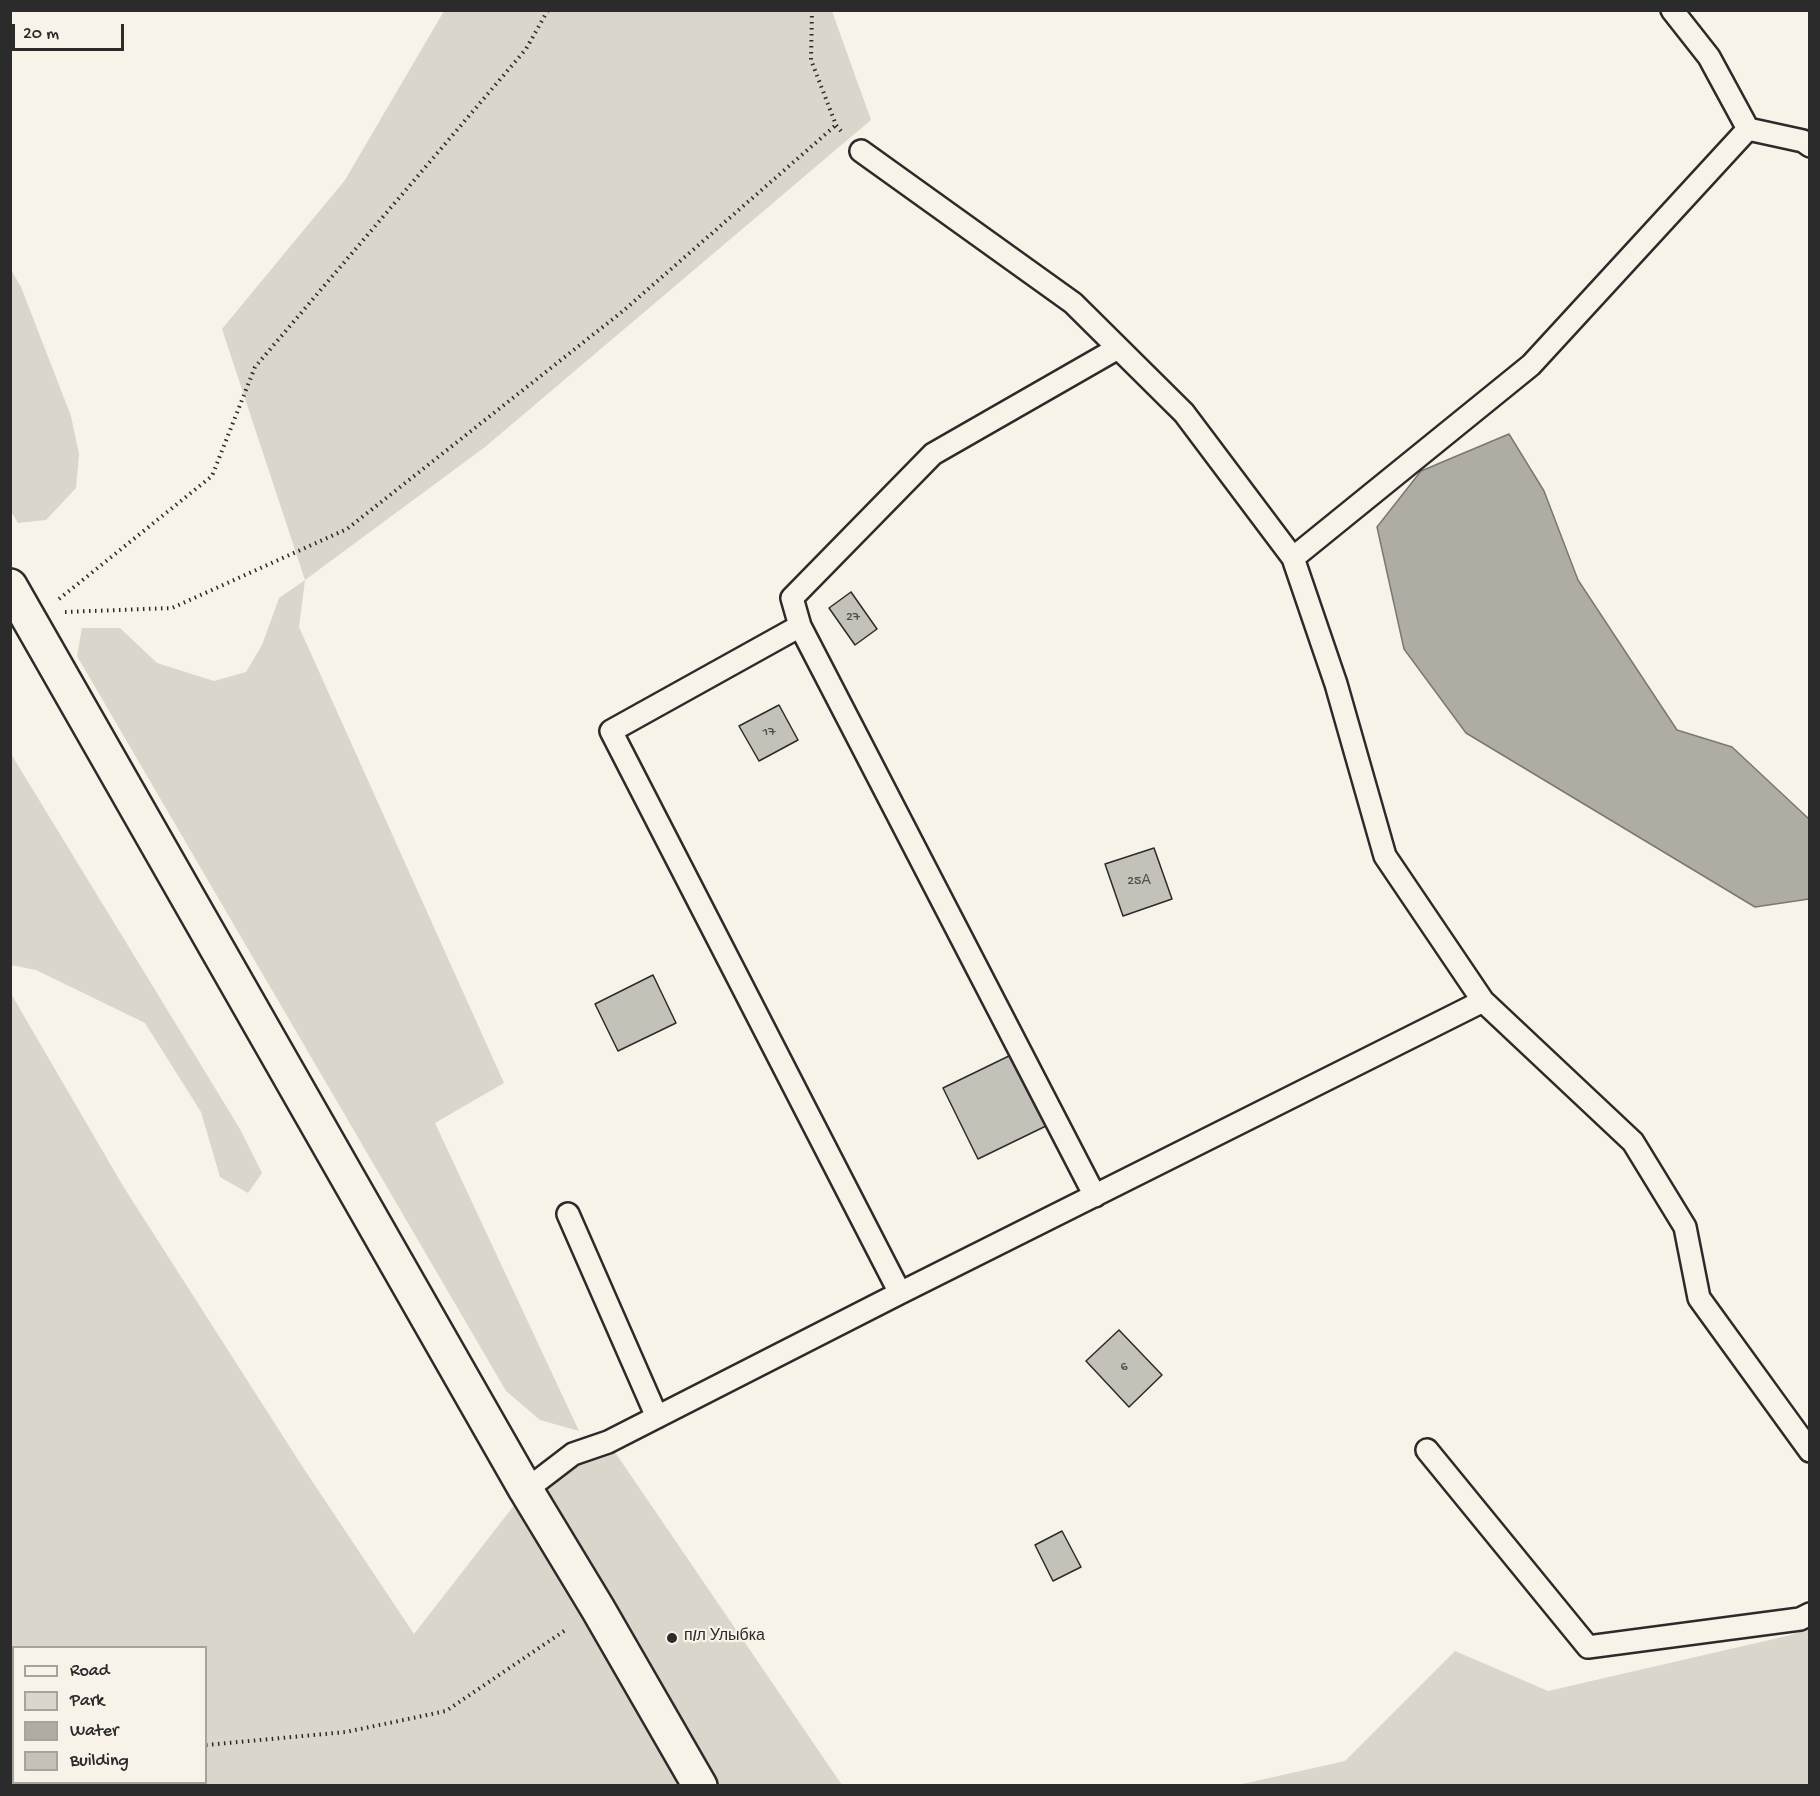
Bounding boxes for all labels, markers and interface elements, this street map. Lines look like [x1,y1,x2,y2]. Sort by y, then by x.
scale bar [15,12,128,50]
text: 20 m [23,24,59,45]
house number: 27 [846,610,860,626]
house number: 17 [763,725,775,741]
house number: 25А [1127,874,1151,890]
house number: 6 [1120,1360,1128,1376]
place label: п/л Улыбка [684,1628,765,1648]
marker: п/л Улыбка [665,1631,679,1645]
legend [12,1646,207,1784]
text: Road [70,1661,109,1682]
text: Park [70,1691,104,1712]
text: Water [70,1721,118,1742]
text: Building [70,1751,129,1772]

